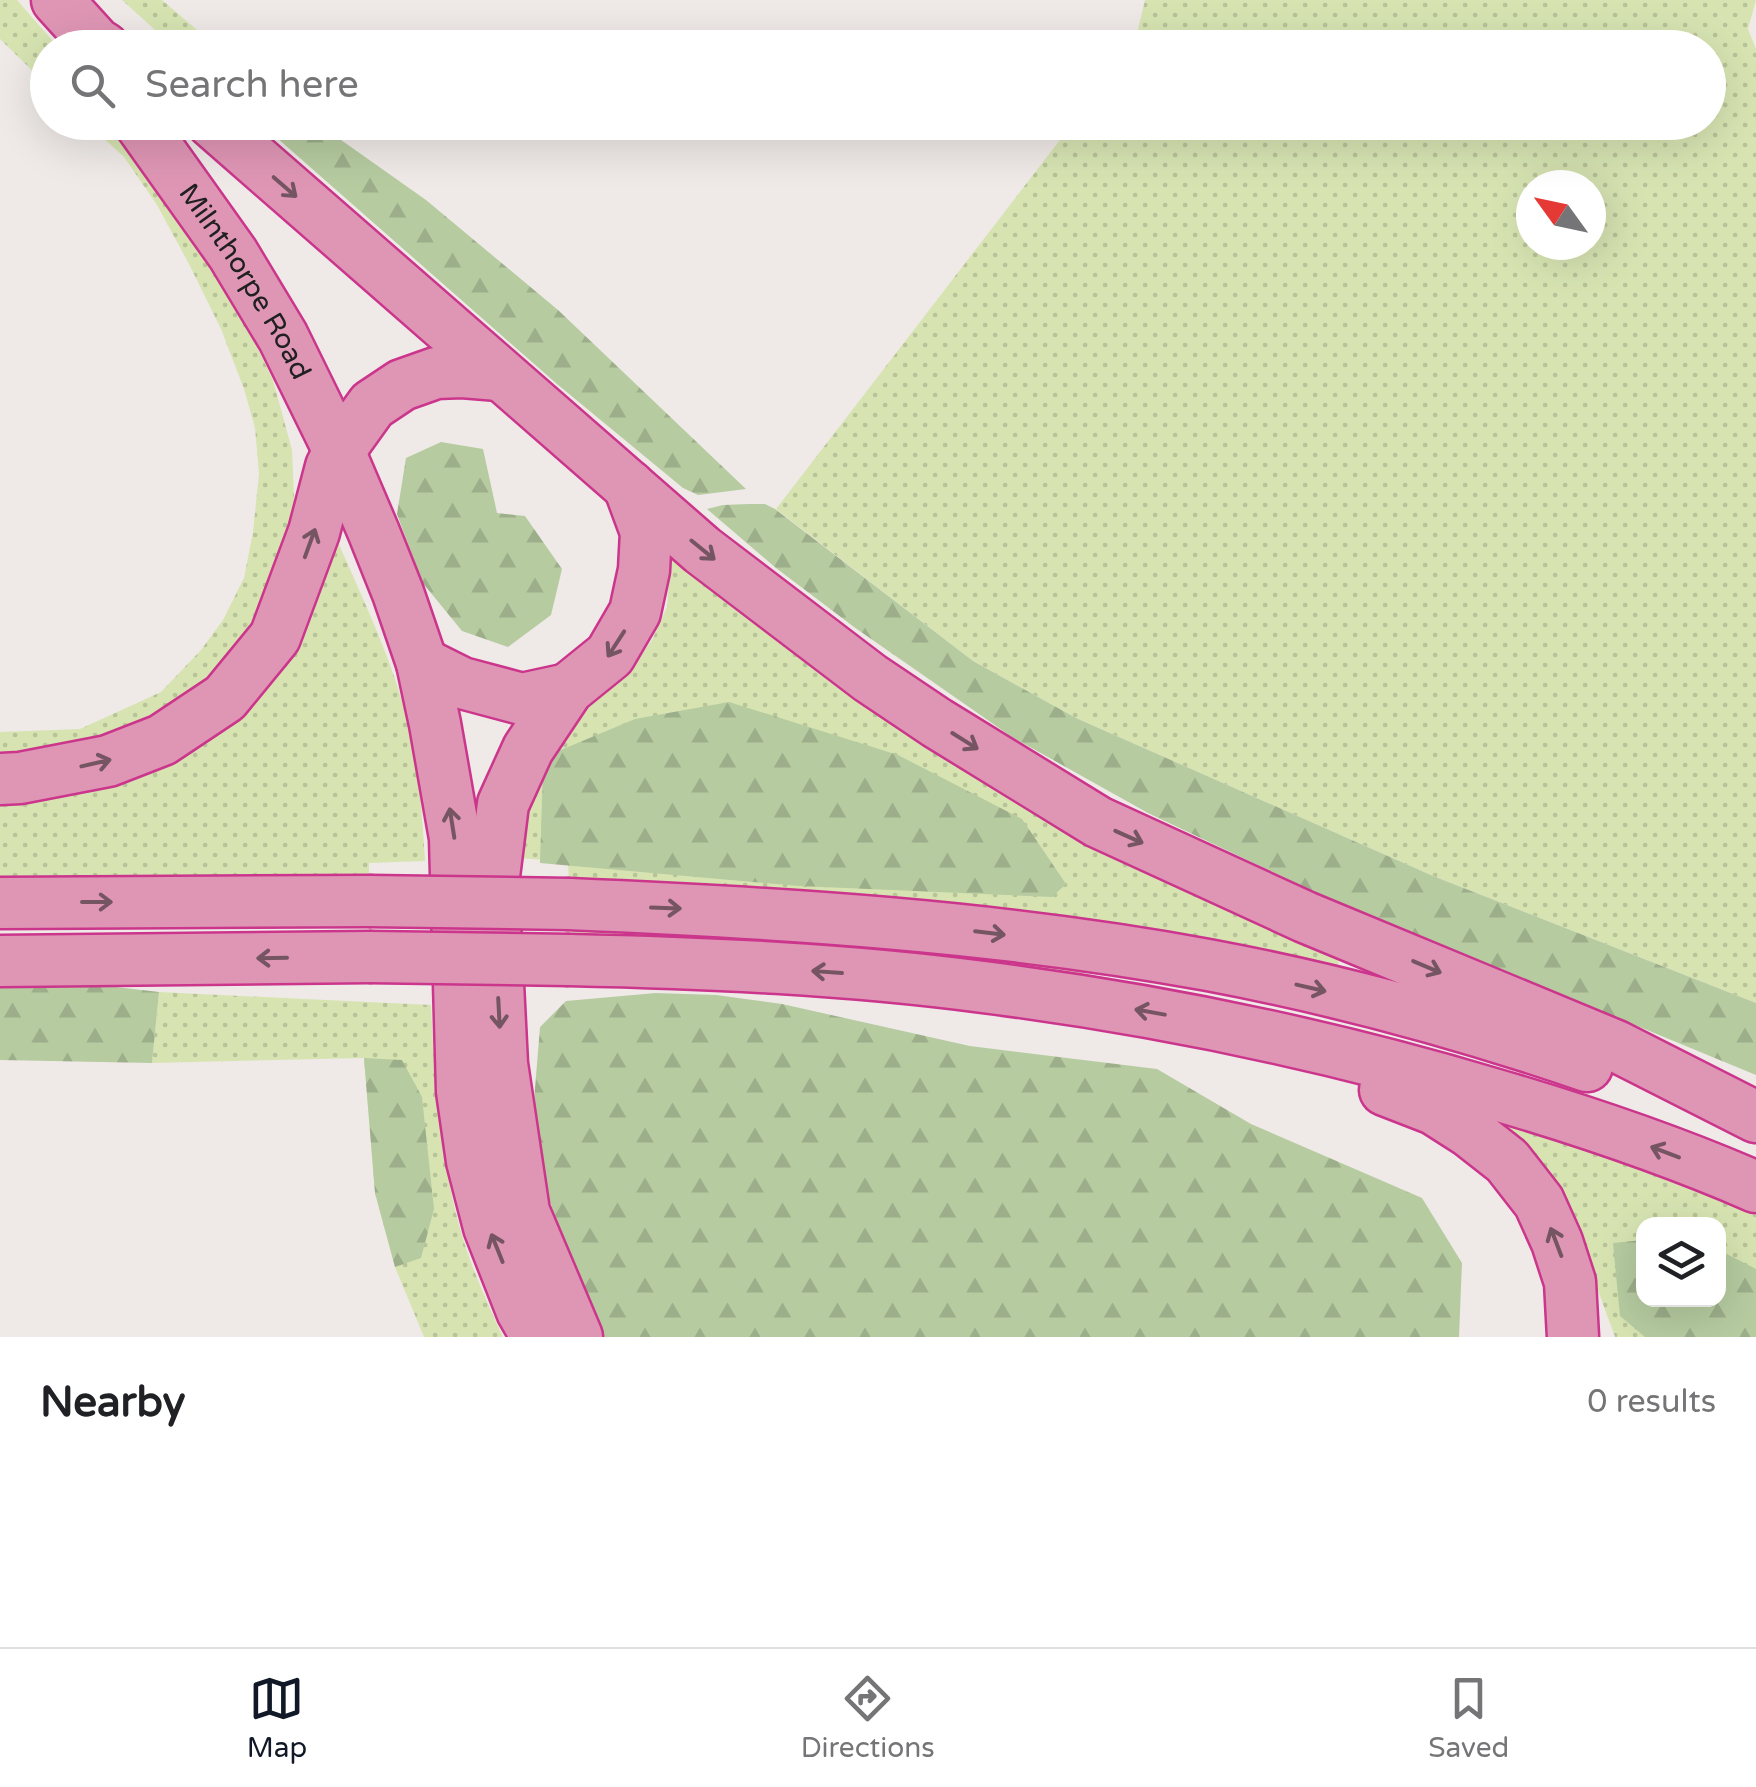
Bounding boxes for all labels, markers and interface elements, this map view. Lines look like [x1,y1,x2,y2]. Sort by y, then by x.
search box [30,30,1726,140]
icon: search [65,58,120,113]
text: Search here [145,62,359,108]
north arrow [1516,170,1606,260]
one-way arrow [272,175,297,198]
street label: Milnthorpe Road [171,177,318,385]
one-way arrow [302,527,320,559]
one-way arrow [689,539,715,561]
one-way arrow [605,630,626,658]
one-way arrow [950,731,979,752]
one-way arrow [79,752,111,771]
one-way arrow [442,807,461,840]
one-way arrow [1113,828,1143,847]
one-way arrow [80,892,113,912]
one-way arrow [650,899,682,918]
one-way arrow [974,924,1006,943]
one-way arrow [256,948,288,968]
one-way arrow [1411,960,1442,978]
one-way arrow [812,962,844,981]
one-way arrow [1294,980,1326,998]
one-way arrow [490,997,509,1029]
one-way arrow [1134,1002,1166,1021]
one-way arrow [1651,1141,1681,1159]
map controls [1636,1217,1726,1307]
button: layers [1636,1217,1726,1307]
one-way arrow [1546,1227,1564,1258]
one-way arrow [487,1233,505,1264]
text: Nearby [40,1377,185,1428]
text: 0 results [1587,1383,1716,1421]
tab: Map [247,1671,307,1765]
tab: Directions [801,1671,935,1765]
tab: Saved [1428,1671,1509,1765]

